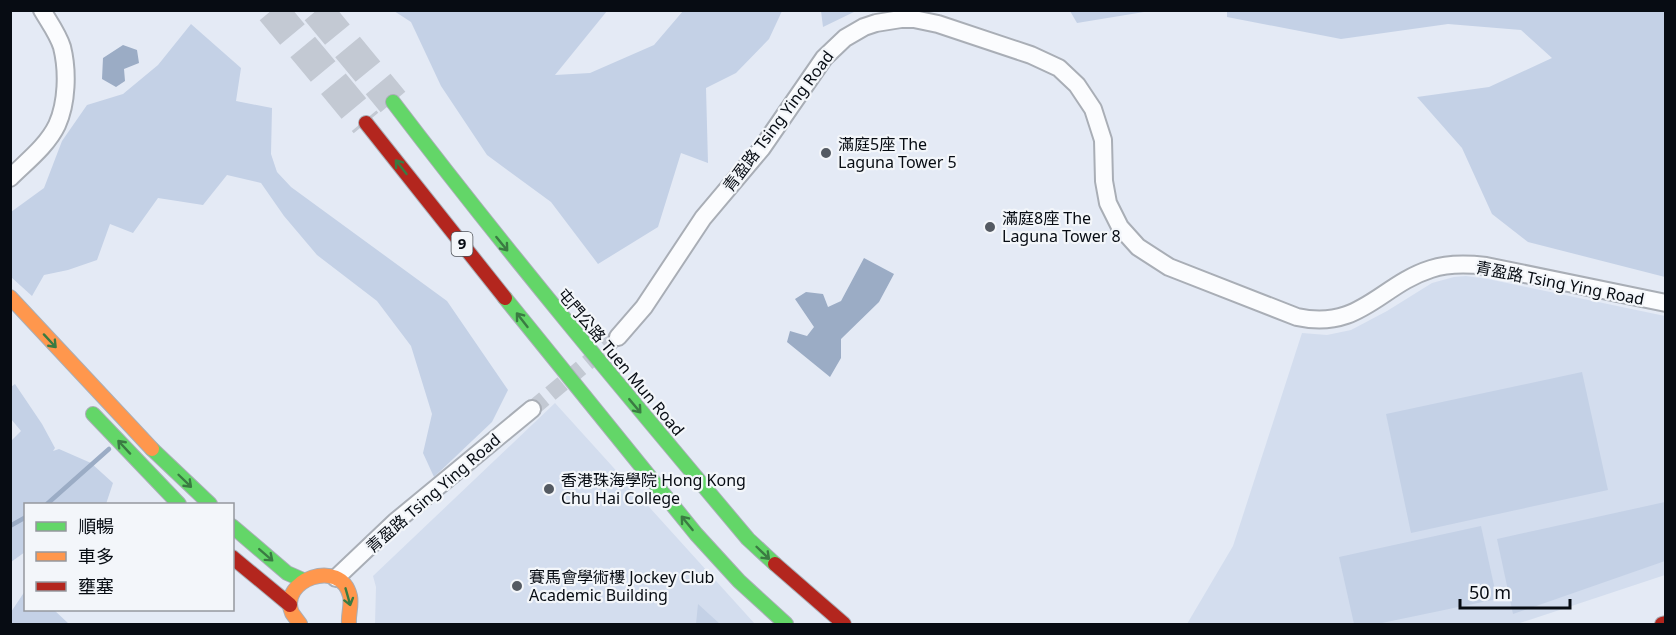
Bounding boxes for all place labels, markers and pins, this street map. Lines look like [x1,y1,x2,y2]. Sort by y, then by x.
place label: 滿庭5座 The Laguna Tower 5 [838,133,957,173]
marker: 滿庭5座 The Laguna Tower 5 [819,146,833,160]
place label: 滿庭8座 The Laguna Tower 8 [1002,207,1121,247]
marker: 滿庭8座 The Laguna Tower 8 [983,220,997,234]
place label: 香港珠海學院 Hong Kong Chu Hai College [561,469,746,509]
marker: 香港珠海學院 Hong Kong Chu Hai College [542,482,556,496]
place label: 賽馬會學術樓 Jockey Club Academic Building [529,566,714,606]
marker: 賽馬會學術樓 Jockey Club Academic Building [510,579,524,593]

